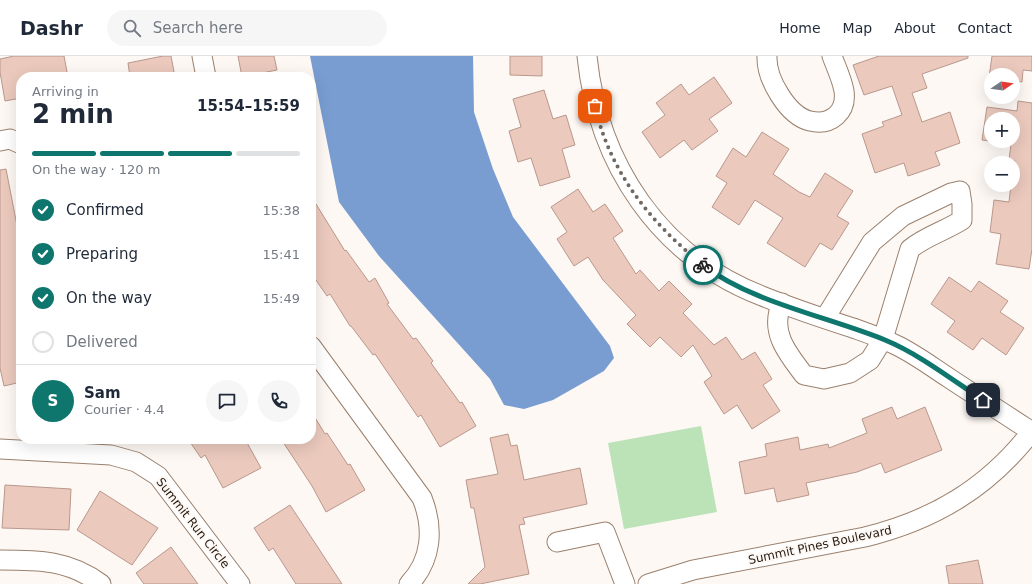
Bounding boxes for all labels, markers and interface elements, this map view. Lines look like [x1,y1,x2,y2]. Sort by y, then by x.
search box [107,10,387,46]
text: Dashr [20,17,83,39]
icon: search [121,17,143,39]
text: Search here [153,19,243,37]
text: Home [779,20,821,36]
text: Map [843,20,872,36]
text: About [894,20,936,36]
text: Contact [958,20,1012,36]
north arrow [984,68,1020,104]
map controls [984,68,1020,192]
text: Arriving in [32,84,99,99]
pin [578,89,612,123]
icon: bag [584,95,606,117]
text: 15:54–15:59 [197,97,300,115]
text: 2 min [32,99,114,129]
button: + [984,112,1020,148]
button: − [984,156,1020,192]
text: On the way · 120 m [32,162,160,177]
icon: check [32,199,54,221]
text: Confirmed [66,201,144,219]
text: 15:38 [263,203,300,218]
icon: check [32,243,54,265]
text: Preparing [66,245,138,263]
courier [683,245,723,285]
text: 15:41 [263,247,300,262]
icon: bike [692,254,714,276]
icon: check [32,287,54,309]
text: On the way [66,289,152,307]
text: 15:49 [263,291,300,306]
text: Delivered [66,333,138,351]
button: chat [206,380,248,422]
button: phone [258,380,300,422]
pin [966,383,1000,417]
text: Sam [84,384,121,402]
icon: home [972,389,994,411]
text: S [48,392,58,410]
text: Courier · 4.4 [84,402,165,417]
street label: Summit Run Circle [153,475,233,571]
street label: Summit Pines Boulevard [747,523,893,567]

